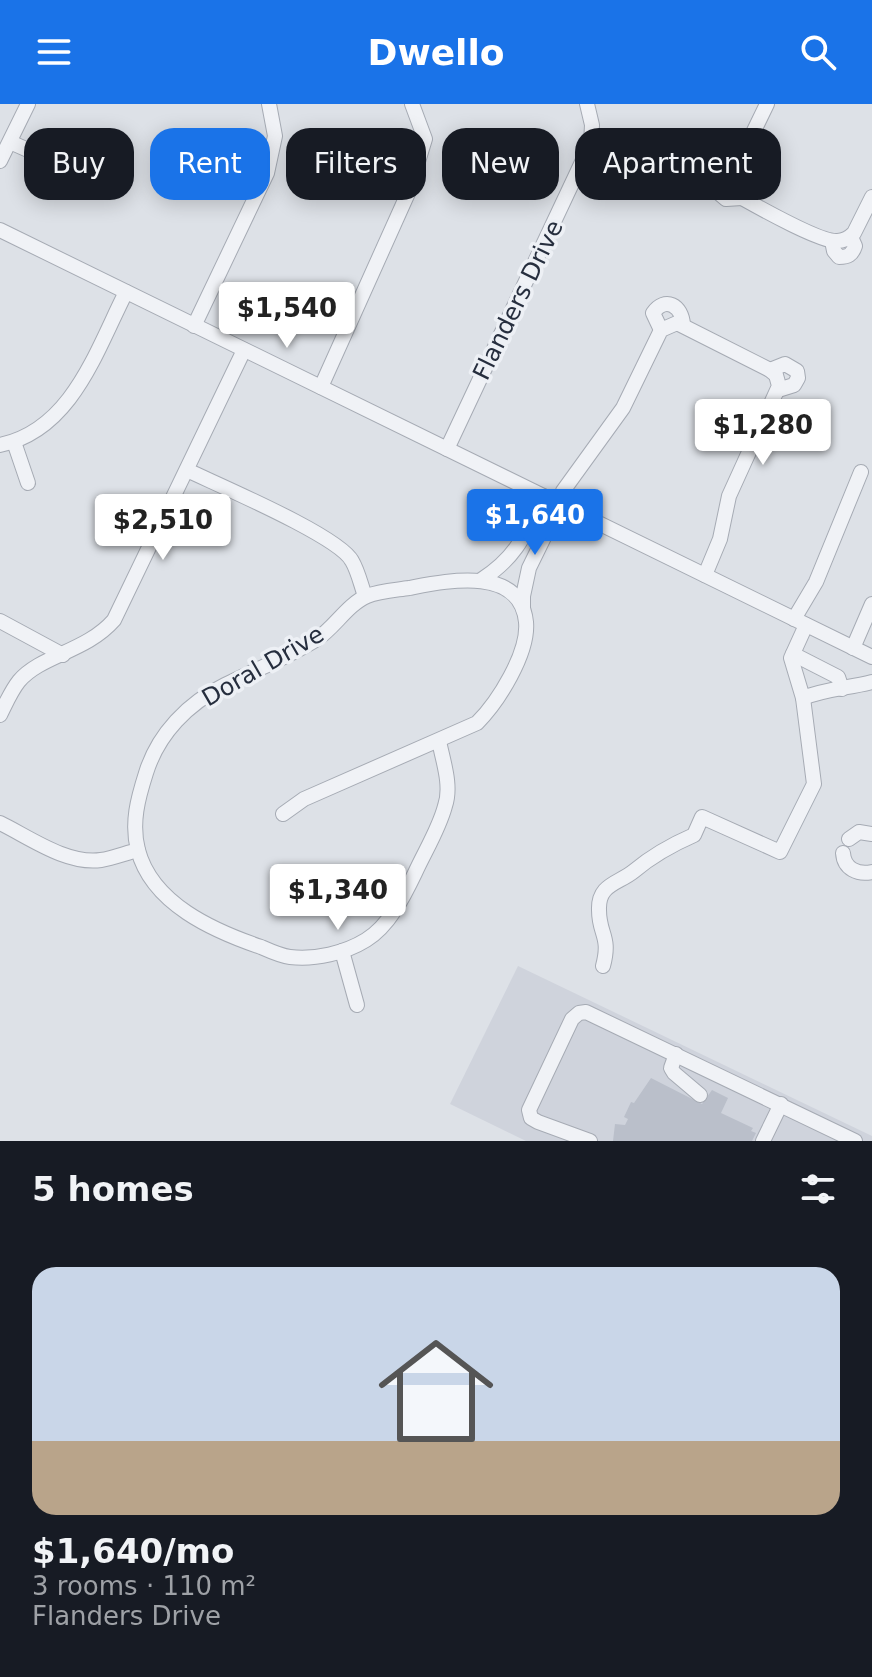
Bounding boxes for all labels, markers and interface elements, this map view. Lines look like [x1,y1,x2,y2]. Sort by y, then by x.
icon: menu [32,30,76,74]
icon: search [796,30,840,74]
text: Dwello [368,32,504,73]
chip: Buy [24,128,134,200]
chip: Rent [150,128,270,200]
chip: Filters [286,128,426,200]
chip: New [442,128,559,200]
chip: Apartment [575,128,781,200]
street label: Flanders Drive [467,215,569,385]
pin: $1,540 [222,282,352,350]
text: $1,540 [237,293,337,323]
pin: $1,280 [698,399,828,467]
text: $1,280 [713,410,813,440]
pin: $1,640 [470,489,600,557]
pin: $2,510 [98,494,228,562]
text: $1,640 [485,500,585,530]
text: $2,510 [113,505,213,535]
street label: Doral Drive [197,620,329,712]
pin: $1,340 [273,864,403,932]
text: $1,340 [288,875,388,905]
icon: filters [796,1167,840,1211]
text: 5 homes [32,1169,194,1209]
icon: home [364,1319,508,1463]
text: $1,640/mo [32,1531,234,1571]
text: 3 rooms · 110 m² [32,1571,256,1601]
text: Flanders Drive [32,1601,221,1631]

